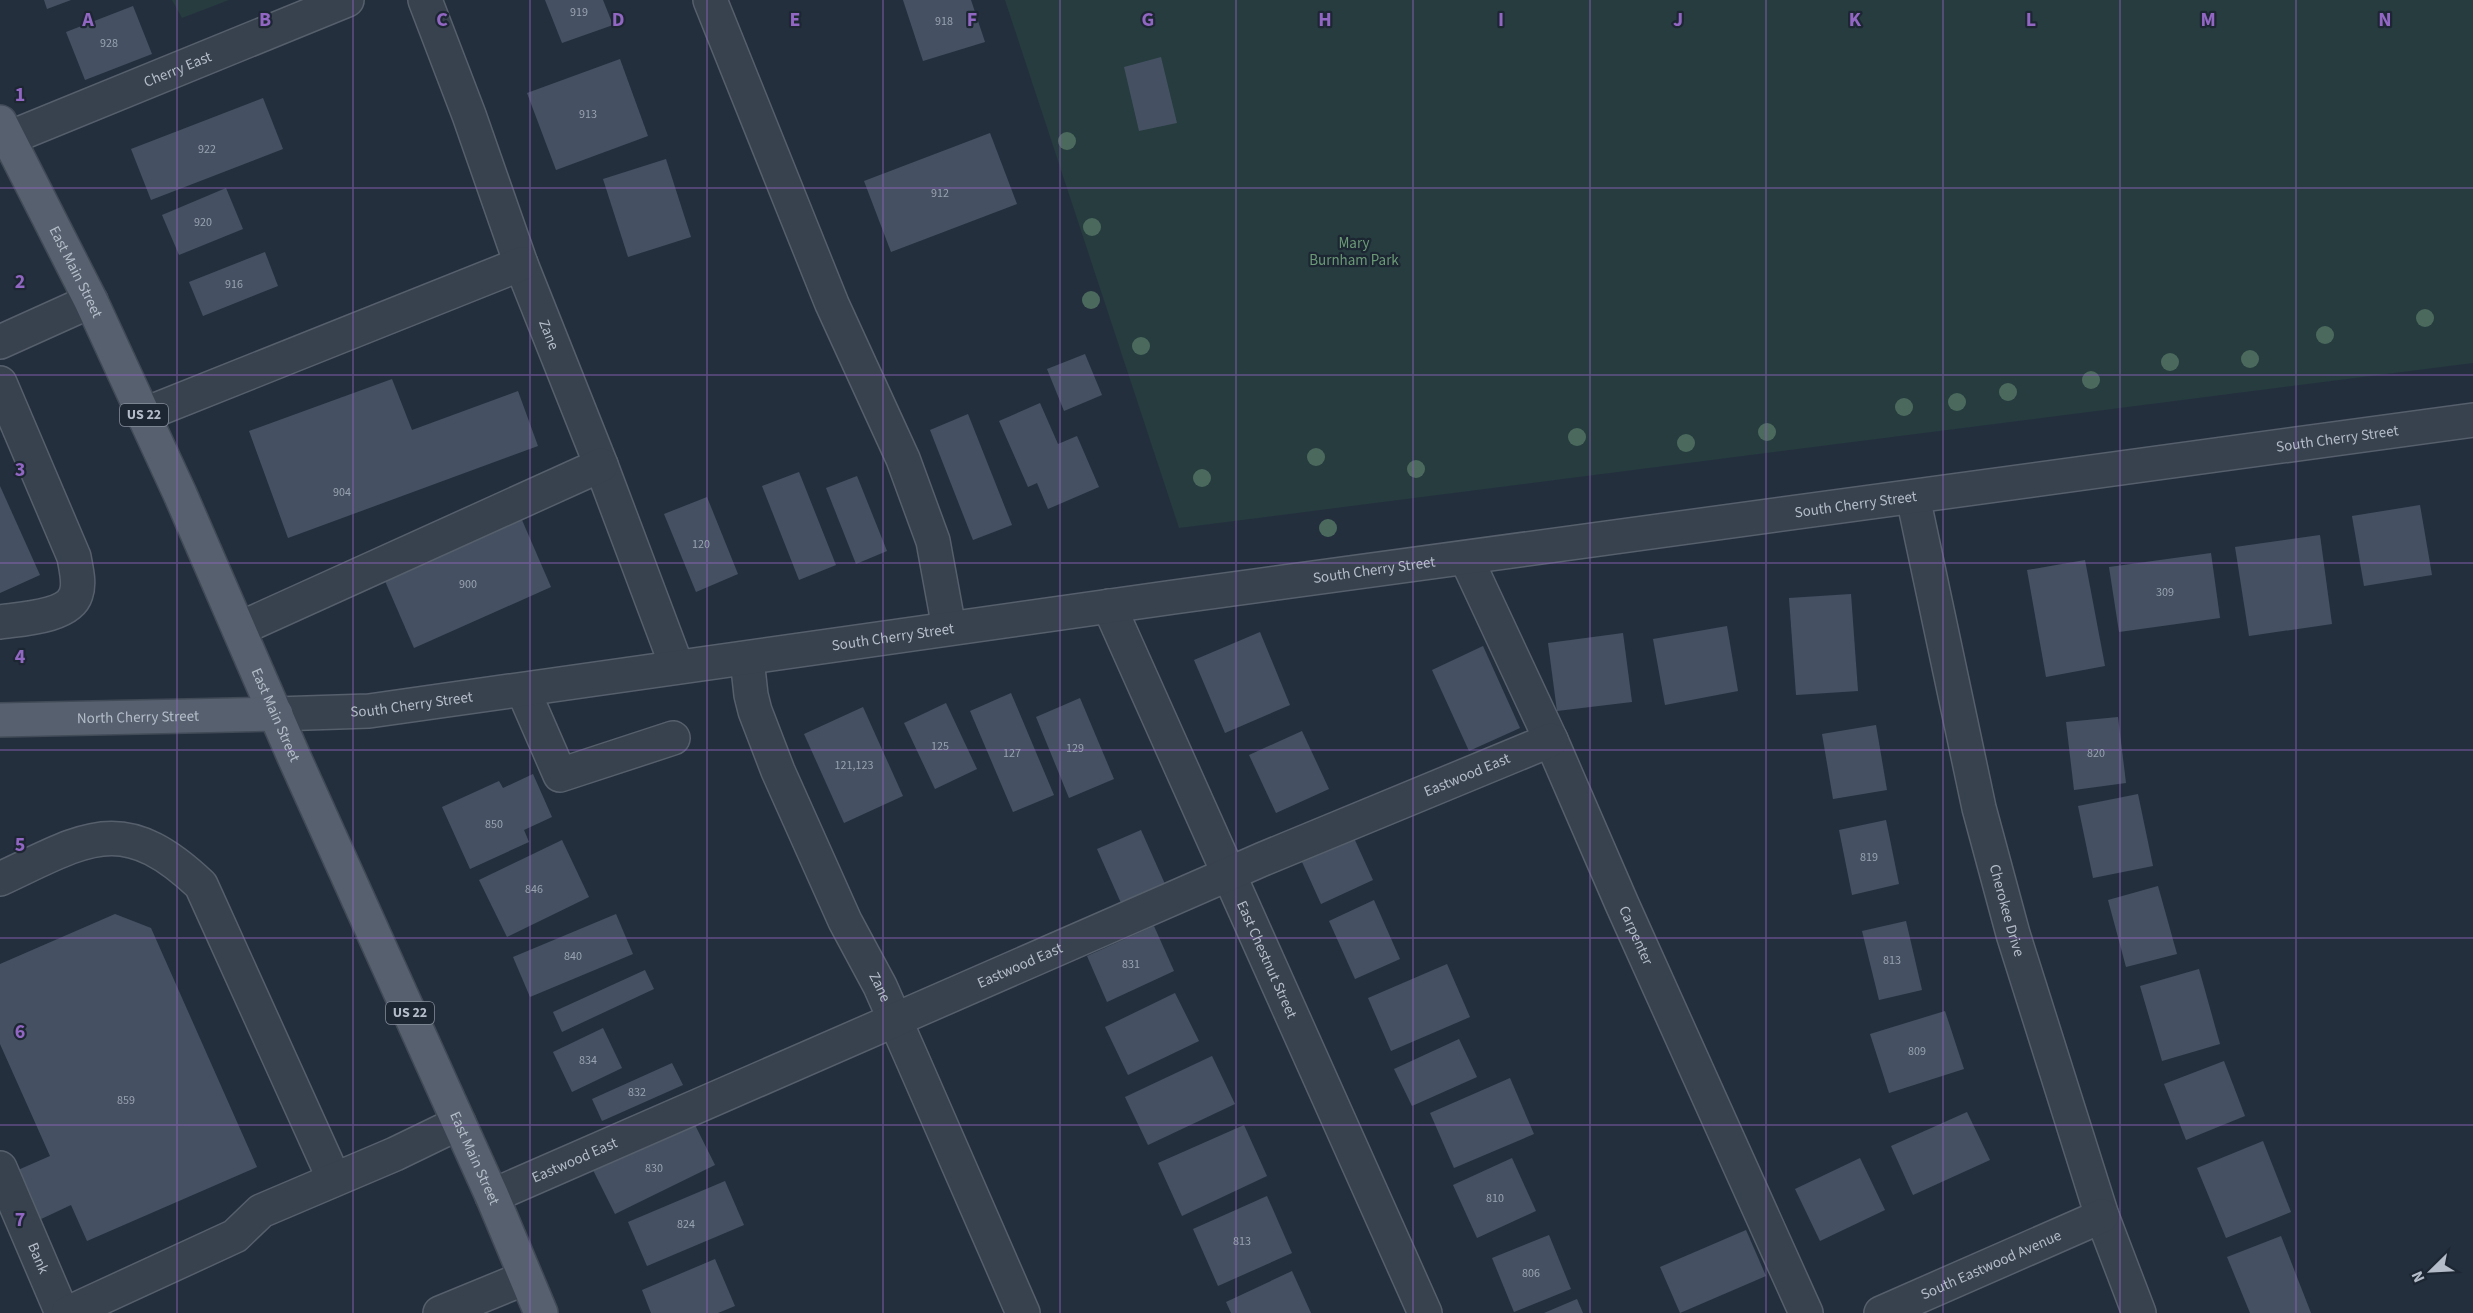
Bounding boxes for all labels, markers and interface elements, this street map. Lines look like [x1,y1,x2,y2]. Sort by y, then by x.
house number: 919 [570,4,588,21]
text: A [81,6,94,34]
text: B [259,6,271,34]
text: C [436,6,448,34]
text: D [612,6,624,34]
text: E [790,6,800,34]
text: F [967,6,977,34]
text: G [1142,6,1154,34]
text: H [1318,6,1332,34]
text: I [1498,6,1504,34]
text: J [1673,6,1683,34]
text: K [1849,6,1862,34]
text: L [2026,6,2036,34]
text: M [2200,6,2216,34]
text: N [2378,6,2392,34]
house number: 918 [935,13,953,30]
house number: 928 [100,35,118,52]
street label: Cherry East [140,46,215,92]
text: 1 [15,81,25,109]
house number: 913 [579,106,597,123]
house number: 922 [198,141,216,158]
house number: 912 [931,185,949,202]
house number: 920 [194,214,212,231]
street label: East Main Street [44,222,108,321]
park label: Mary Burnham Park [1309,233,1399,271]
text: 2 [15,268,25,296]
house number: 916 [225,276,243,293]
street label: Zane [534,316,565,353]
road number: US 22 [120,404,168,426]
street label: South Cherry Street [2275,420,2400,457]
text: 3 [15,456,25,484]
house number: 904 [333,484,351,501]
street label: South Cherry Street [1793,485,1918,523]
house number: 120 [692,536,710,553]
street label: South Cherry Street [1312,551,1437,588]
house number: 900 [459,576,477,593]
house number: 309 [2156,584,2174,601]
street label: South Cherry Street [830,618,955,656]
text: 4 [15,643,26,671]
street label: East Main Street [246,664,305,765]
street label: South Cherry Street [350,686,474,722]
street label: North Cherry Street [77,705,199,729]
house number: 125 [931,738,949,755]
house number: 129 [1066,740,1084,757]
house number: 127 [1003,745,1021,762]
house number: 820 [2087,745,2105,762]
street label: Eastwood East [1421,748,1513,802]
house number: 121,123 [835,757,873,774]
house number: 850 [485,816,503,833]
text: 5 [15,831,25,859]
house number: 819 [1860,849,1878,866]
street label: Cherokee Drive [1984,862,2030,959]
house number: 846 [525,881,543,898]
street label: East Chestnut Street [1231,897,1302,1022]
street label: Carpenter [1614,902,1659,969]
street label: Eastwood East [974,937,1066,993]
house number: 840 [564,948,582,965]
house number: 813 [1883,952,1901,969]
house number: 831 [1122,956,1140,973]
street label: Zane [864,968,896,1005]
road number: US 22 [386,1002,434,1024]
text: 6 [15,1018,25,1046]
house number: 809 [1908,1043,1926,1060]
house number: 834 [579,1052,597,1069]
house number: 832 [628,1084,646,1101]
house number: 859 [117,1092,135,1109]
street label: East Main Street [445,1108,505,1208]
street label: Eastwood East [528,1132,621,1188]
house number: 830 [645,1160,663,1177]
house number: 810 [1486,1190,1504,1207]
text: 7 [15,1206,25,1234]
house number: 824 [677,1216,695,1233]
street label: South Eastwood Avenue [1917,1225,2065,1305]
house number: 813 [1233,1233,1251,1250]
street label: Bank [23,1239,55,1277]
north arrow [2401,1241,2461,1301]
house number: 806 [1522,1265,1540,1282]
text: N [2406,1267,2430,1286]

